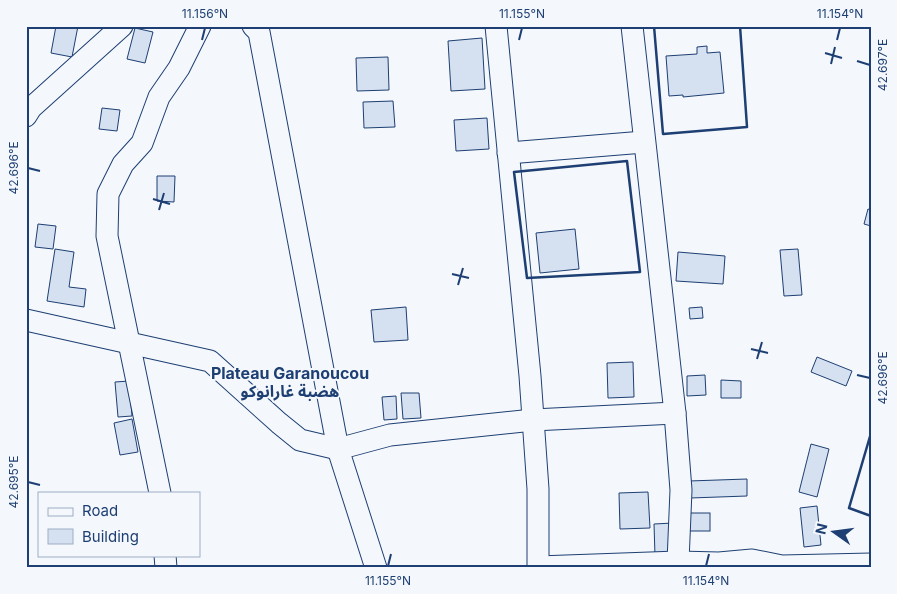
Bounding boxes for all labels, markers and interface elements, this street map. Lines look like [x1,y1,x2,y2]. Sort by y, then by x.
text: 11.156°N [182,6,228,21]
text: 11.155°N [499,6,545,21]
text: 11.154°N [817,6,863,21]
text: 42.697°E [875,39,890,91]
text: 42.696°E [6,141,21,195]
text: 42.696°E [875,351,890,405]
district label: Plateau Garanoucou هضبة غارانوكو [211,363,369,401]
text: 42.695°E [6,455,21,509]
legend [38,492,200,556]
text: Road [82,501,118,520]
north arrow [810,506,860,556]
text: N [811,522,830,536]
text: Building [82,527,139,546]
text: 11.155°N [365,573,411,588]
text: 11.154°N [683,573,729,588]

